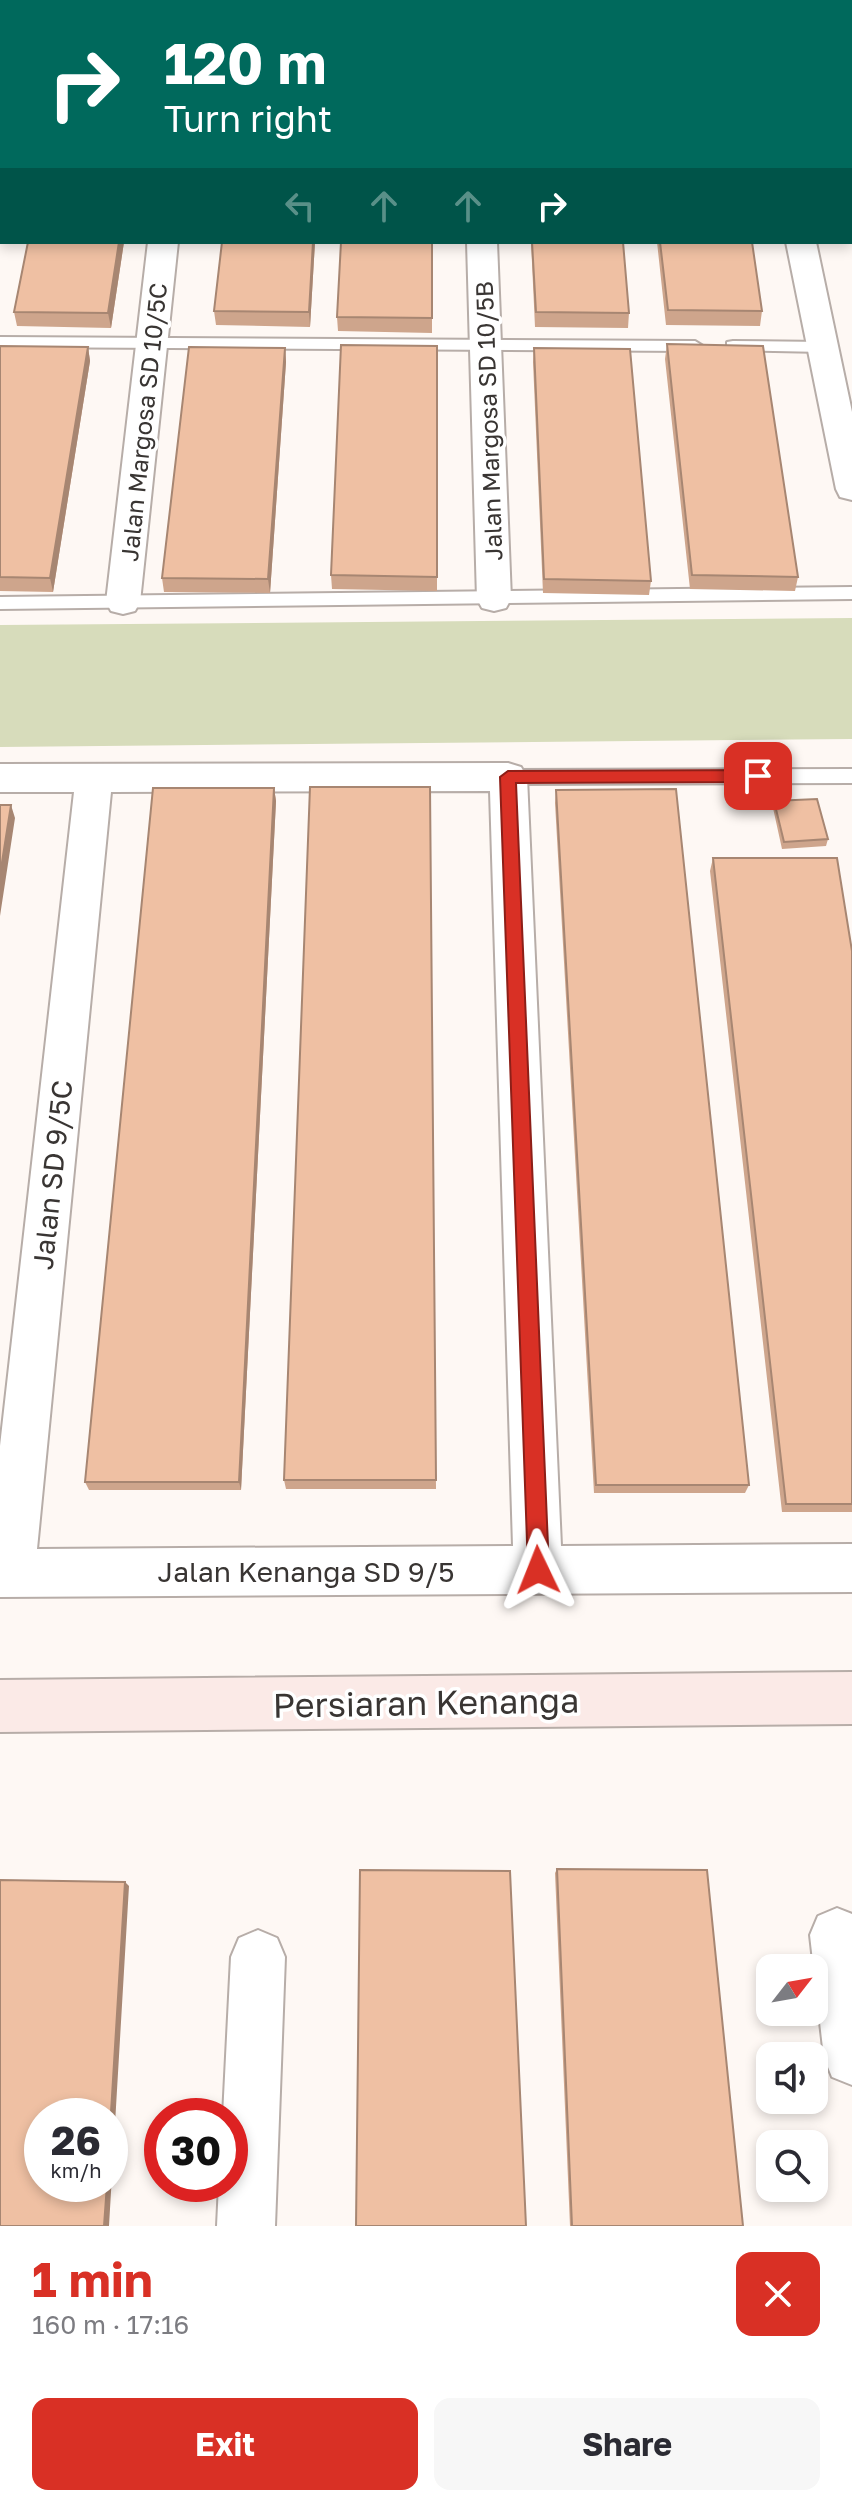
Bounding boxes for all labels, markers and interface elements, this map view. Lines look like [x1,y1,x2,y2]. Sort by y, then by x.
text: 120 m [164,29,326,96]
icon: right [32,32,136,136]
text: Turn right [164,97,332,140]
icon: left [278,184,322,228]
icon: ahead [362,184,406,228]
icon: ahead [446,184,490,228]
icon: right [530,184,574,228]
street label: Jalan Margosa SD 10/5C [114,281,172,563]
street label: Jalan Margosa SD 10/5B [469,281,507,561]
pin [724,742,792,810]
icon: arrive [736,754,780,798]
street label: Jalan SD 9/5C [26,1079,78,1271]
position arrow [496,1528,580,1612]
street label: Jalan Kenanga SD 9/5 [158,1555,454,1588]
street label: Persiaran Kenanga [272,1679,580,1725]
north arrow [756,1954,828,2026]
map controls [756,1954,828,2202]
button: sound [756,2042,828,2114]
speed limit sign: 30 [144,2098,248,2202]
text: 26 [51,2116,101,2164]
button: search [756,2130,828,2202]
text: km/h [51,2158,101,2182]
text: 1 min [32,2250,153,2308]
button: close [736,2252,820,2336]
text: 160 m · 17:16 [32,2309,189,2340]
button: Exit [32,2398,418,2490]
button: Share [434,2398,820,2490]

